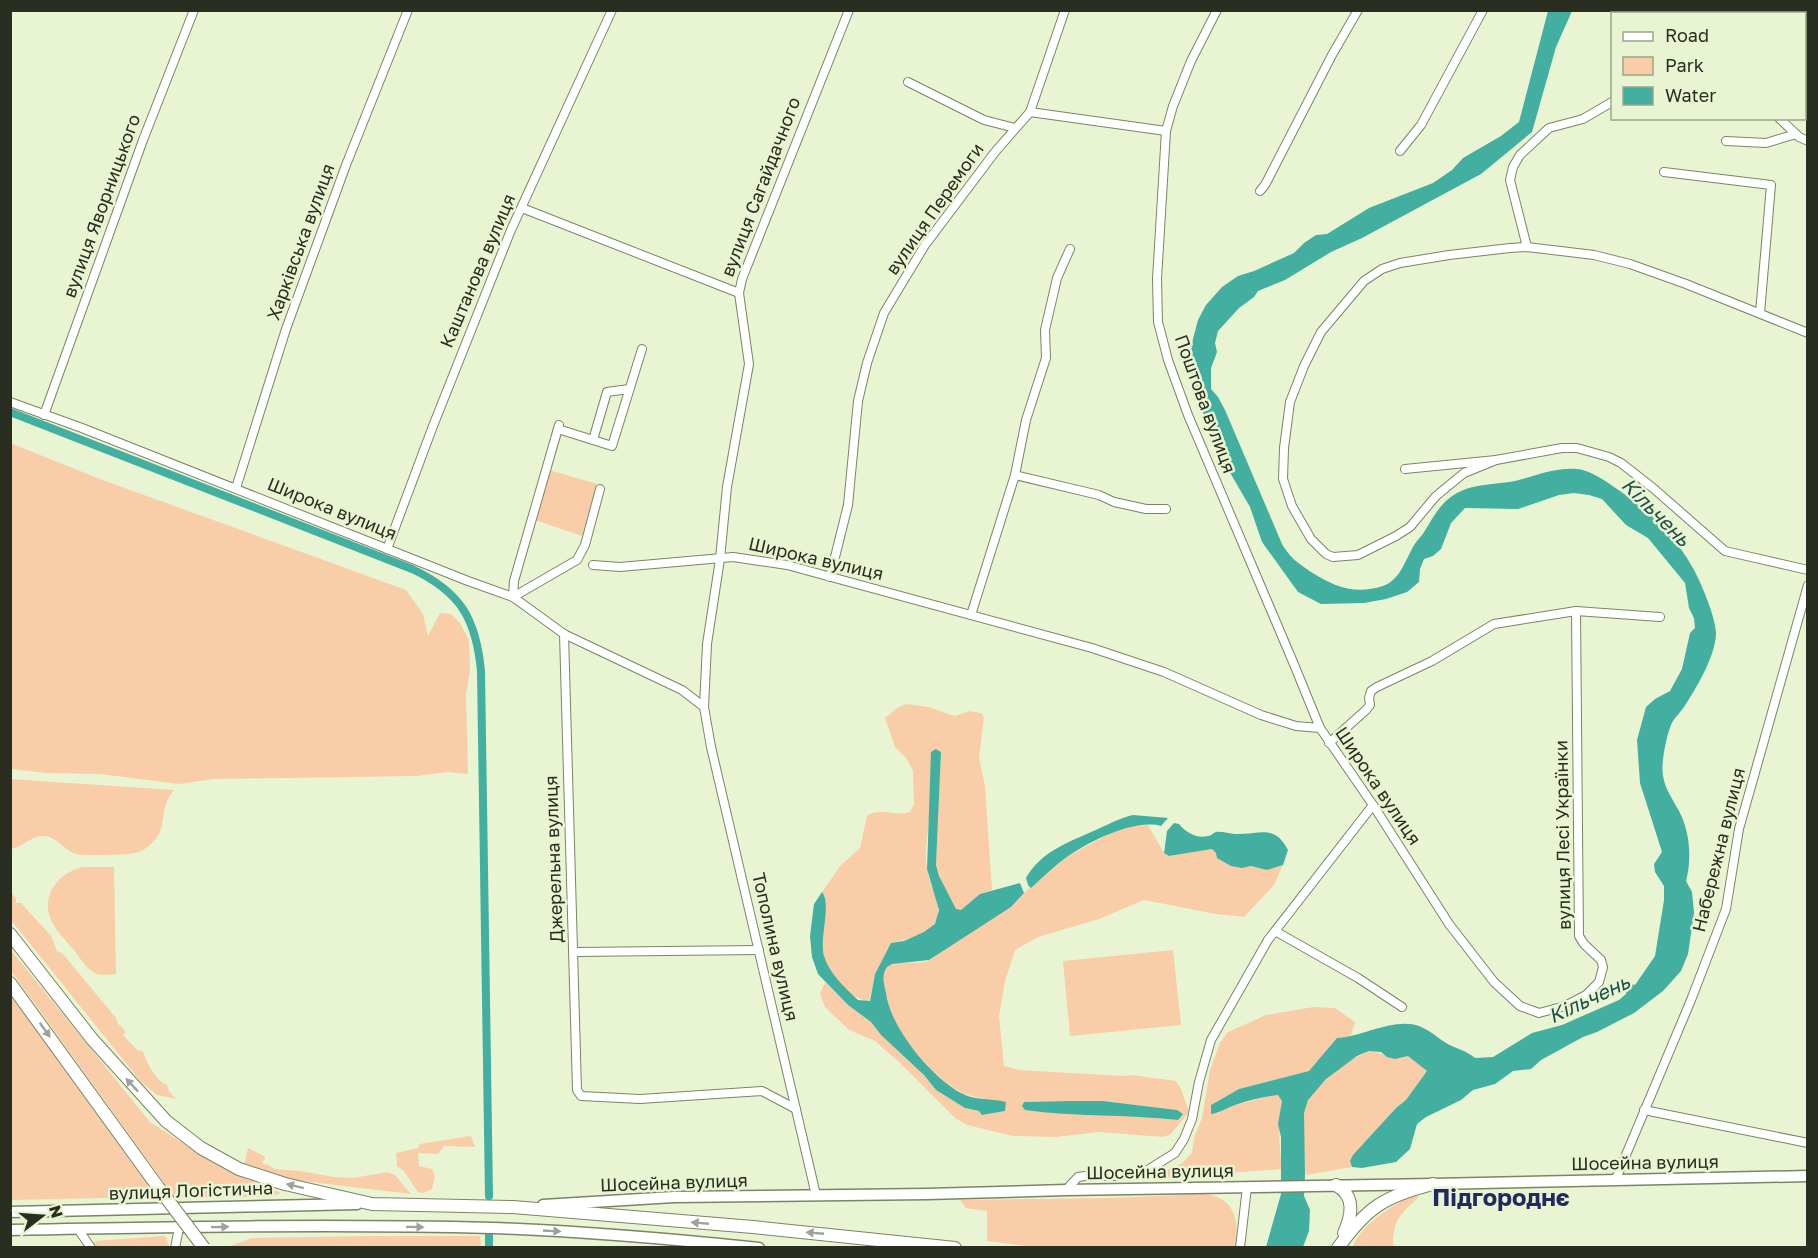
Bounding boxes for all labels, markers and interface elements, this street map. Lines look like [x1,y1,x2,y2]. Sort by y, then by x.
legend [1611,12,1806,120]
text: Road [1665,24,1709,46]
text: Park [1665,54,1704,76]
text: Water [1665,84,1716,106]
street label: вулиця Сагайдачного [716,94,804,280]
street label: вулиця Яворницького [58,111,145,300]
street label: вулиця Перемоги [881,138,988,278]
street label: Харківська вулиця [262,160,339,323]
street label: Каштанова вулиця [435,190,519,351]
street label: Поштова вулиця [1171,331,1241,476]
street label: Широка вулиця [264,472,400,544]
water label: Кільчень [1617,472,1697,552]
street label: Широка вулиця [747,532,886,584]
street label: Широка вулиця [1331,722,1426,849]
street label: вулиця Лесі Українки [1549,740,1575,930]
street label: Набережна вулиця [1687,765,1749,934]
street label: Джерельна вулиця [539,775,567,943]
street label: Тополина вулиця [748,870,804,1023]
water label: Кільчень [1544,968,1634,1027]
one-way arrow [39,1022,51,1038]
one-way arrow [126,1078,139,1093]
street label: Шосейна вулиця [1571,1150,1719,1174]
street label: Шосейна вулиця [1086,1159,1234,1183]
street label: Шосейна вулиця [600,1168,748,1196]
street label: вулиця Логістична [108,1176,274,1204]
one-way arrow [285,1181,303,1190]
district label: Підгороднє [1432,1182,1570,1211]
north arrow [12,1186,72,1246]
text: N [45,1203,68,1220]
one-way arrow [691,1218,710,1227]
one-way arrow [210,1222,229,1232]
one-way arrow [405,1222,424,1232]
one-way arrow [542,1227,561,1236]
one-way arrow [806,1228,825,1238]

